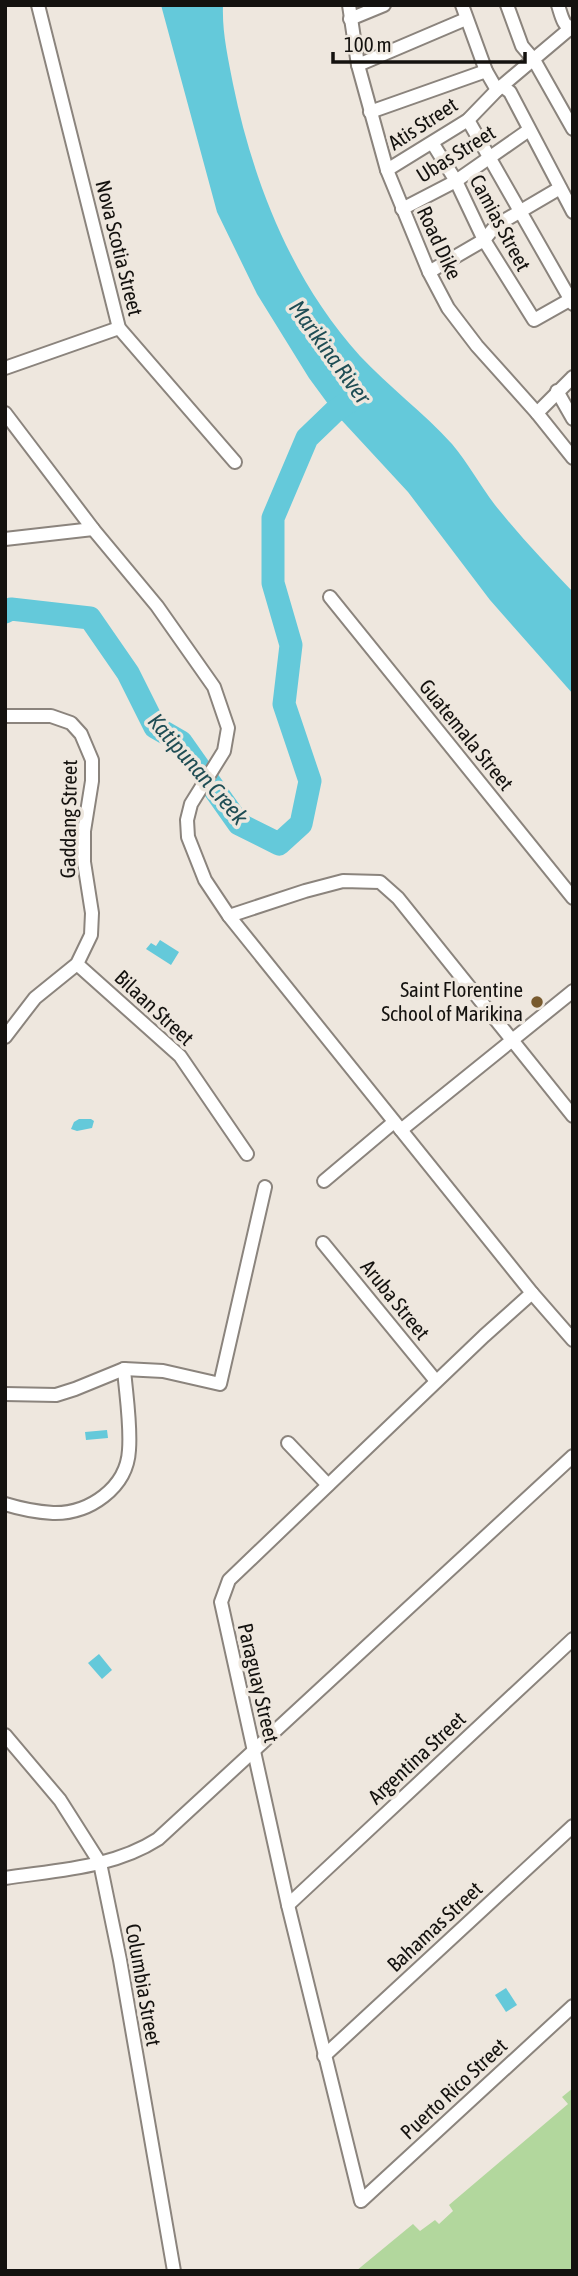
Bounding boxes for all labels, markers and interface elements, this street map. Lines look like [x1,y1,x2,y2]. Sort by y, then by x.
scale bar [333,21,526,65]
text: 100 m [344,32,392,56]
street label: Atis Street [383,92,462,154]
street label: Ubas Street [412,120,499,187]
street label: Camias Street [466,170,536,275]
street label: Nova Scotia Street [91,177,148,318]
street label: Road Dike [413,202,467,283]
water label: Marikina River [284,295,377,410]
street label: Guatemala Street [415,674,519,795]
water label: Katipunan Creek [143,708,254,830]
street label: Gaddang Street [55,759,81,879]
street label: Bilaan Street [110,965,199,1050]
place label: Saint Florentine School of Marikina [381,977,523,1025]
marker: Saint Florentine School of Marikina [529,994,545,1010]
street label: Aruba Street [356,1255,435,1344]
street label: Paraguay Street [234,1621,284,1745]
street label: Argentina Street [363,1706,470,1808]
street label: Bahamas Street [382,1876,487,1976]
street label: Columbia Street [121,1922,167,2048]
street label: Puerto Rico Street [395,2033,511,2144]

